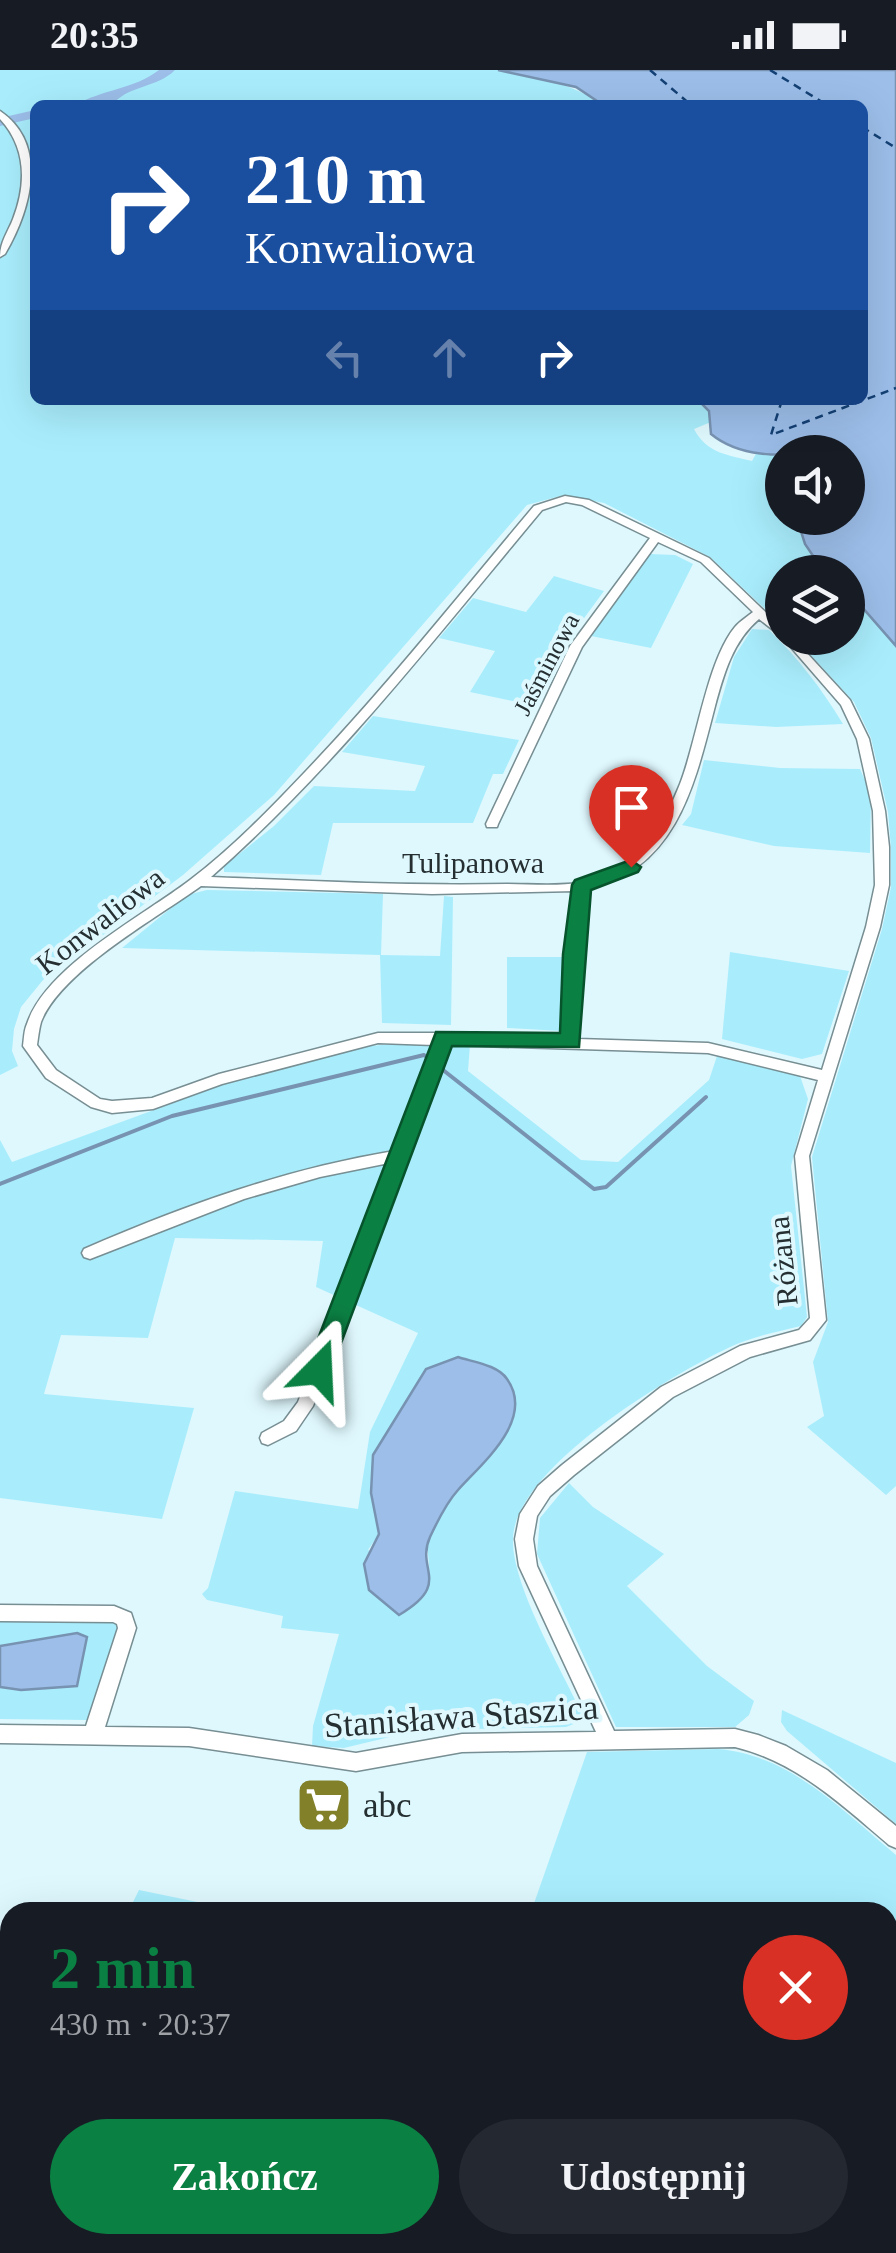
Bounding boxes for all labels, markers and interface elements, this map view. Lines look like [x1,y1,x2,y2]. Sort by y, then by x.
text: 20:35 [50,14,139,56]
icon: right [80,140,210,270]
text: 210 m [245,141,426,218]
text: Konwaliowa [245,223,475,273]
icon: left [317,330,372,385]
icon: ahead [422,330,477,385]
icon: right [527,330,582,385]
map controls [765,435,865,655]
button: sound [765,435,865,535]
button: layers [765,555,865,655]
street label: Jaśminowa [508,609,584,720]
pin [589,765,674,868]
icon: arrive [604,780,659,835]
street label: Tulipanowa [402,846,544,879]
street label: Konwaliowa [29,860,170,981]
street label: Różana [761,1215,804,1308]
position arrow [267,1318,371,1422]
street label: Stanisława Staszica [322,1687,600,1746]
supermarket icon: abc [294,1775,354,1835]
place label: abc [363,1786,412,1825]
text: 2 min [50,1935,195,2001]
button: close [743,1935,848,2040]
text: 430 m · 20:37 [50,2006,230,2042]
button: Zakończ [50,2119,439,2234]
button: Udostępnij [459,2119,848,2234]

